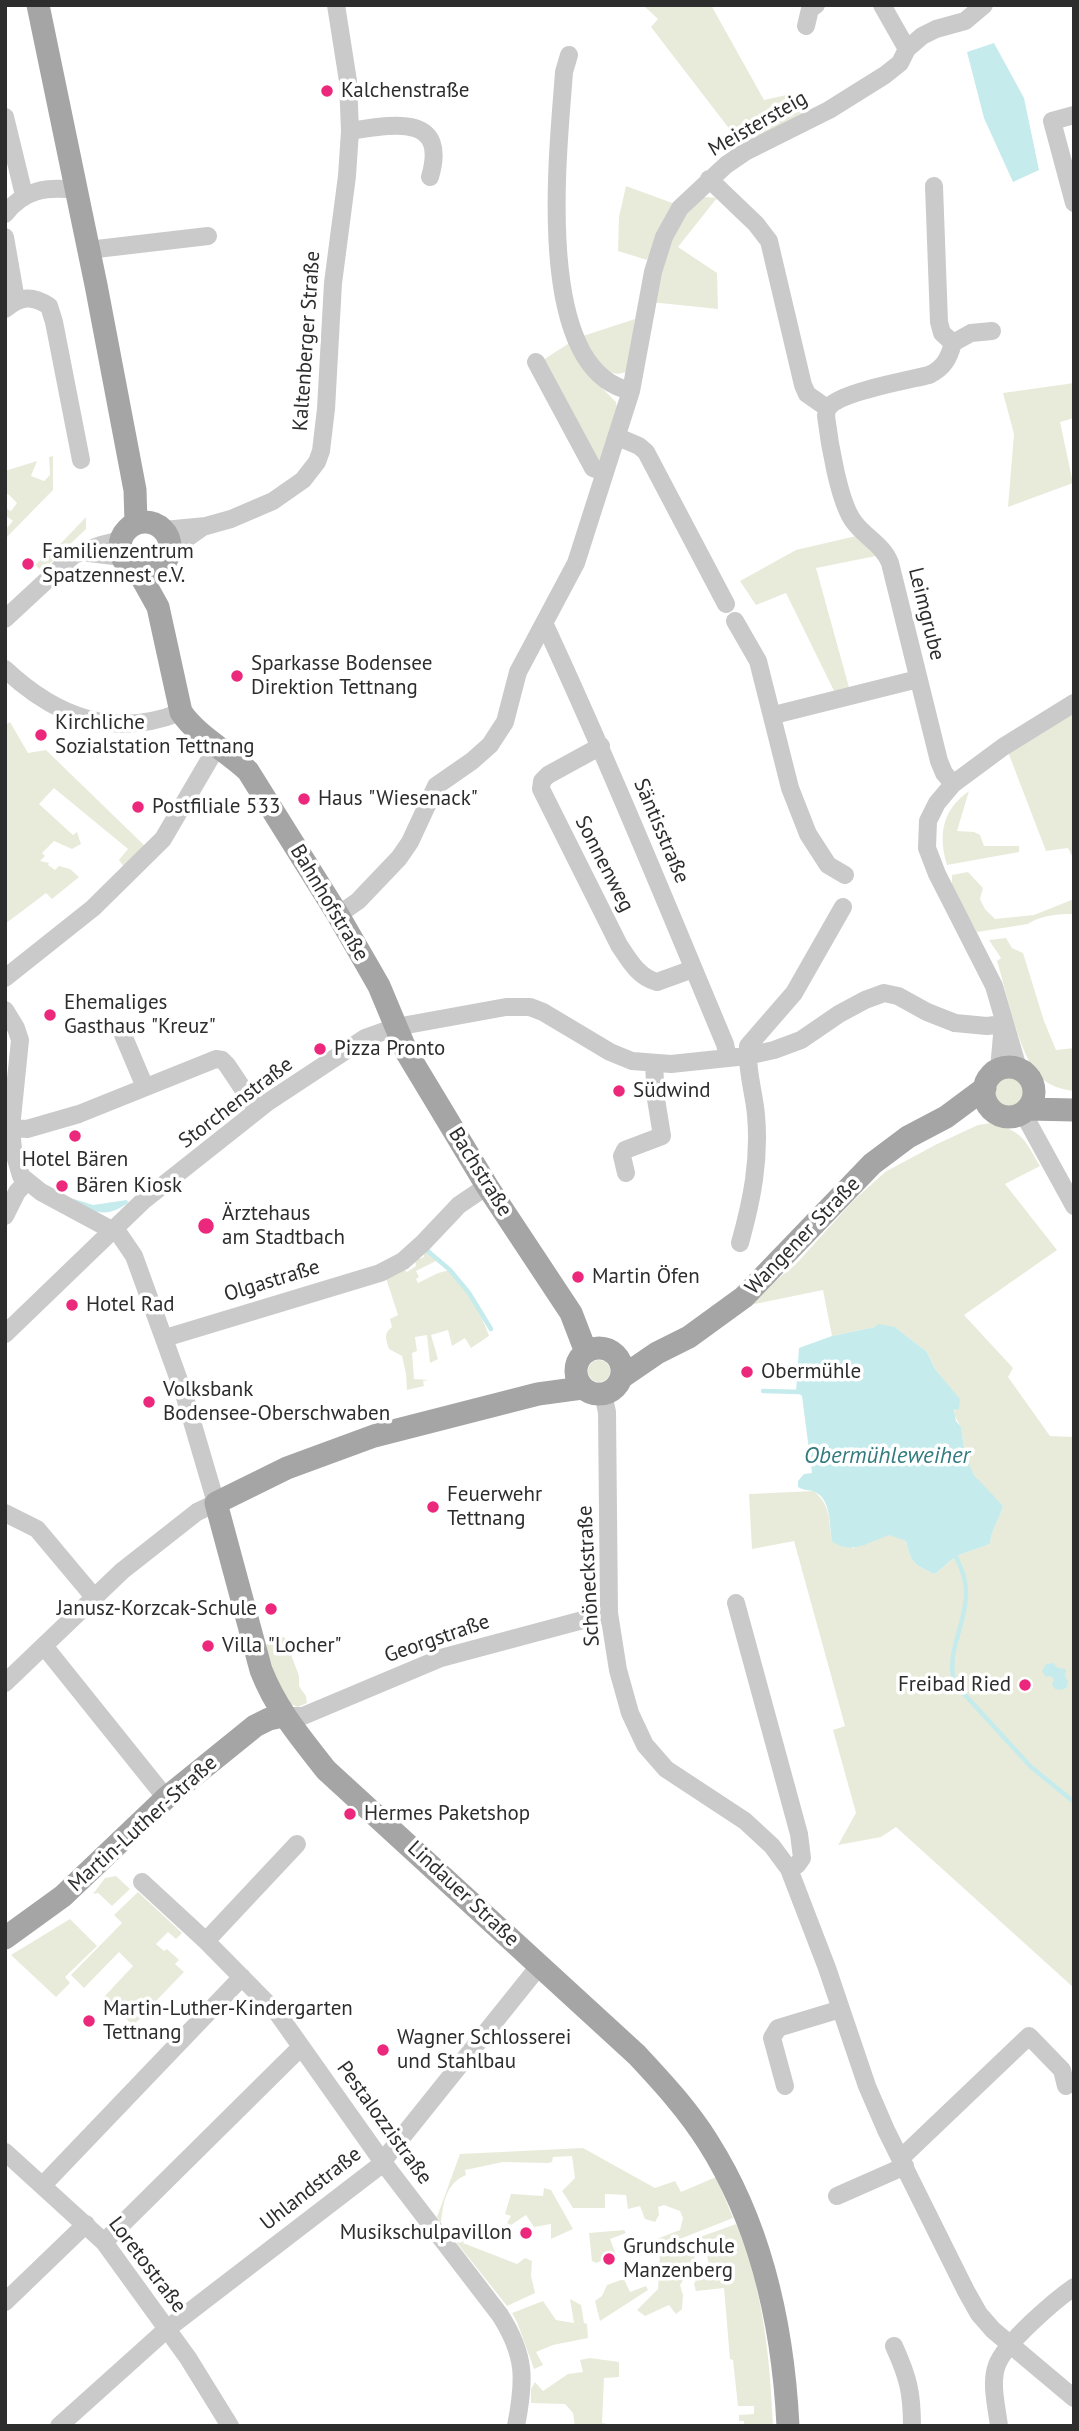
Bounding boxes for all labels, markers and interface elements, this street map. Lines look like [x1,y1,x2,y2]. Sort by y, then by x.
place label: Kalchenstraße [341,78,469,104]
marker: Kalchenstraße [319,83,335,99]
street label: Meistersteig [704,86,812,162]
street label: Kaltenberger Straße [288,250,326,432]
place label: Familienzentrum Spatzennest e.V. [42,539,194,589]
marker: Familienzentrum Spatzennest e.V. [20,556,36,572]
street label: Leimgrube [902,565,950,663]
place label: Sparkasse Bodensee Direktion Tettnang [251,651,432,701]
marker: Sparkasse Bodensee Direktion Tettnang [229,668,245,684]
place label: Kirchliche Sozialstation Tettnang [55,710,255,760]
marker: Kirchliche Sozialstation Tettnang [33,727,49,743]
street label: Säntisstraße [628,775,694,887]
place label: Haus "Wiesenack" [318,786,478,812]
marker: Haus "Wiesenack" [296,791,312,807]
place label: Postfiliale 533 [152,794,280,820]
marker: Postfiliale 533 [130,799,146,815]
street label: Sonnenweg [569,812,639,916]
street label: Bahnhofstraße [284,840,374,966]
place label: Ehemaliges Gasthaus "Kreuz" [64,990,216,1040]
marker: Ehemaliges Gasthaus "Kreuz" [42,1007,58,1023]
place label: Pizza Pronto [334,1036,445,1062]
marker: Pizza Pronto [312,1041,328,1057]
street label: Storchenstraße [174,1052,298,1154]
place label: Südwind [633,1078,711,1104]
marker: Südwind [611,1083,627,1099]
street label: Bachstraße [443,1123,517,1221]
marker: Hotel Bären [67,1128,83,1144]
place label: Hotel Bären [22,1147,128,1173]
street label: Wangener Straße [740,1172,866,1300]
place label: Bären Kiosk [76,1173,182,1199]
marker: Bären Kiosk [54,1178,70,1194]
place label: Ärztehaus am Stadtbach [222,1201,345,1251]
marker: Ärztehaus am Stadtbach [196,1216,216,1236]
street label: Olgastraße [221,1255,323,1307]
place label: Martin Öfen [592,1264,700,1290]
marker: Martin Öfen [570,1269,586,1285]
place label: Hotel Rad [86,1292,175,1318]
marker: Hotel Rad [64,1297,80,1313]
place label: Obermühle [761,1359,861,1385]
marker: Obermühle [739,1364,755,1380]
place label: Volksbank Bodensee-Oberschwaben [163,1377,390,1427]
marker: Volksbank Bodensee-Oberschwaben [141,1394,157,1410]
water label: Obermühleweiher [804,1442,970,1470]
place label: Feuerwehr Tettnang [447,1482,542,1532]
marker: Feuerwehr Tettnang [425,1499,441,1515]
street label: Schöneckstraße [573,1505,605,1647]
place label: Janusz-Korzcak-Schule [57,1596,257,1622]
marker: Janusz-Korzcak-Schule [263,1601,279,1617]
street label: Georgstraße [381,1609,493,1669]
place label: Villa "Locher" [222,1633,342,1659]
marker: Villa "Locher" [200,1638,216,1654]
place label: Freibad Ried [898,1672,1011,1698]
marker: Freibad Ried [1017,1677,1033,1693]
street label: Martin-Luther-Straße [64,1751,222,1897]
place label: Hermes Paketshop [364,1801,530,1827]
marker: Hermes Paketshop [342,1806,358,1822]
street label: Lindauer Straße [402,1836,524,1952]
place label: Martin-Luther-Kindergarten Tettnang [103,1996,353,2046]
marker: Martin-Luther-Kindergarten Tettnang [81,2013,97,2029]
place label: Wagner Schlosserei und Stahlbau [397,2025,571,2075]
marker: Wagner Schlosserei und Stahlbau [375,2042,391,2058]
street label: Pestalozzistraße [331,2056,437,2190]
street label: Uhlandstraße [256,2142,366,2236]
street label: Loretostraße [103,2212,191,2318]
place label: Musikschulpavillon [340,2220,512,2246]
marker: Musikschulpavillon [518,2225,534,2241]
place label: Grundschule Manzenberg [623,2234,735,2284]
marker: Grundschule Manzenberg [601,2251,617,2267]

